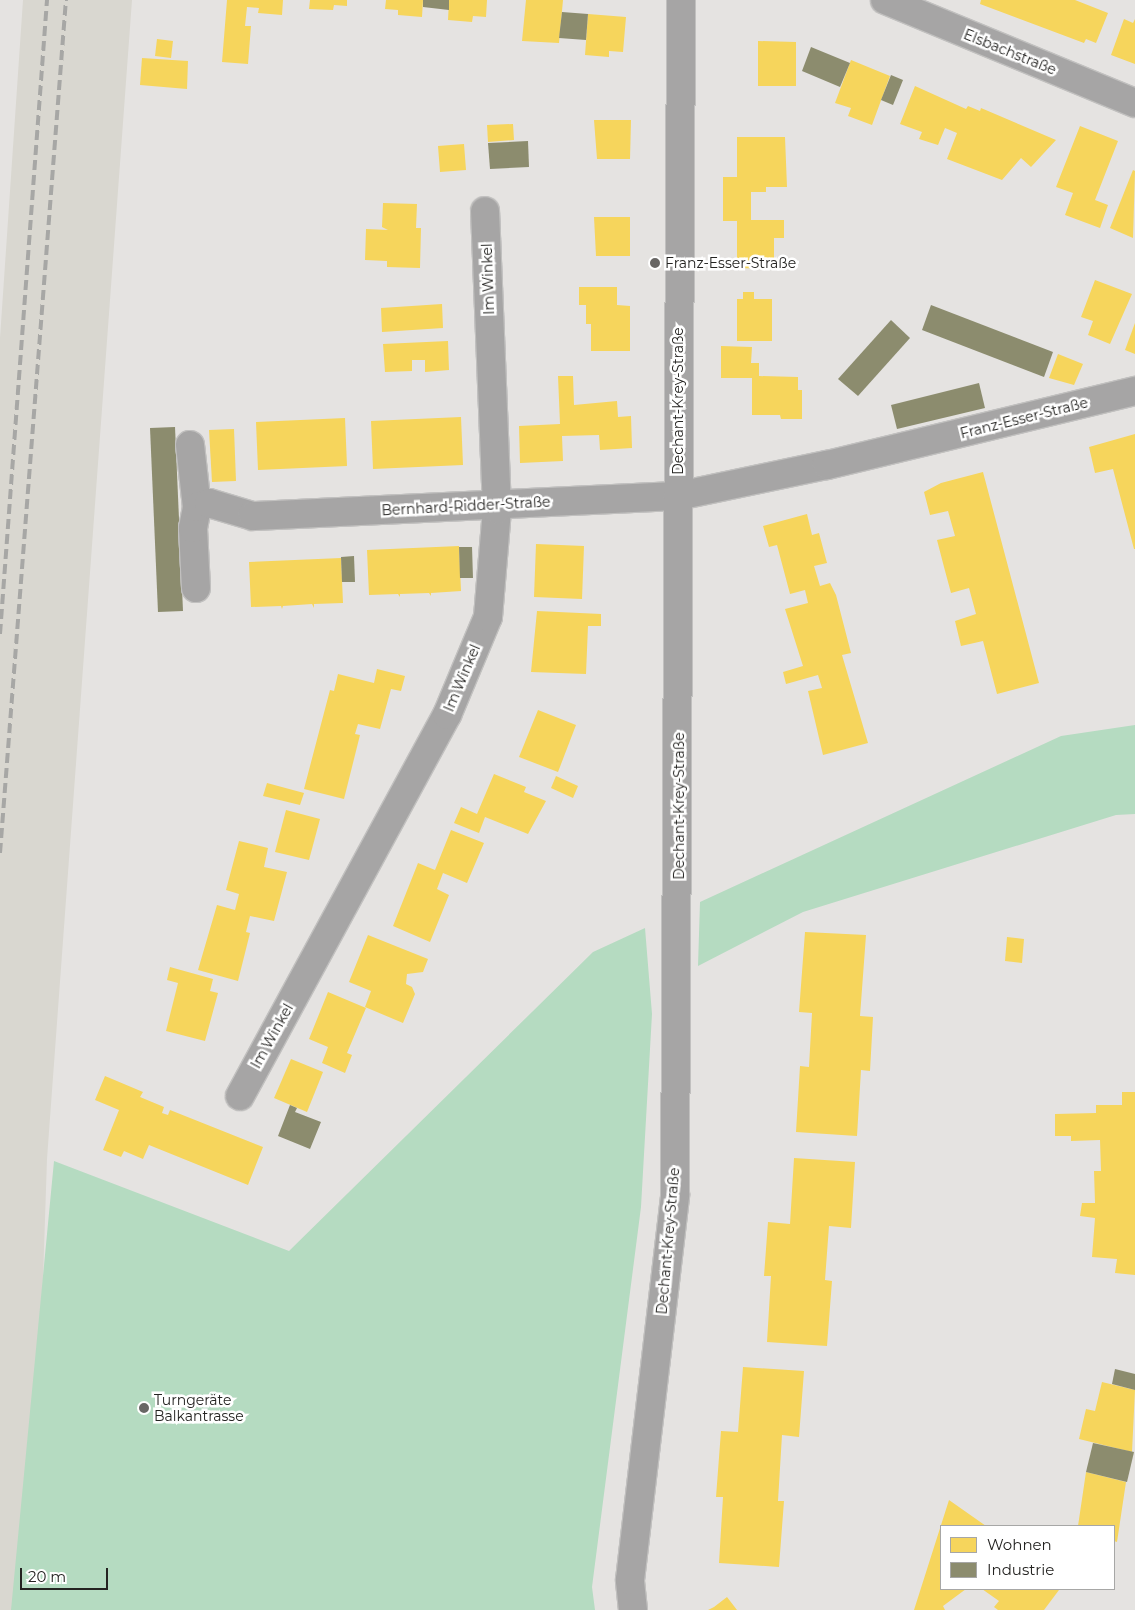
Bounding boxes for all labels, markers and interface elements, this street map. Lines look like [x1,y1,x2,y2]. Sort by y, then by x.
street label: Elsbachstraße [961,26,1059,78]
street label: Im Winkel [478,243,498,315]
place label: Franz-Esser-Straße [665,255,796,271]
marker: Franz-Esser-Straße [649,257,661,269]
street label: Dechant-Krey-Straße [670,327,686,475]
street label: Franz-Esser-Straße [958,394,1090,442]
street label: Bernhard-Ridder-Straße [381,493,551,519]
street label: Im Winkel [440,642,484,714]
street label: Dechant-Krey-Straße [671,732,687,880]
street label: Im Winkel [247,1001,297,1071]
street label: Dechant-Krey-Straße [653,1167,683,1315]
place label: Turngeräte Balkantrasse [154,1392,244,1424]
marker: Turngeräte Balkantrasse [138,1402,150,1414]
legend [940,1525,1115,1590]
text: Wohnen [987,1535,1052,1554]
scale bar [22,1558,110,1590]
text: Industrie [987,1560,1054,1579]
text: 20 m [28,1567,66,1586]

